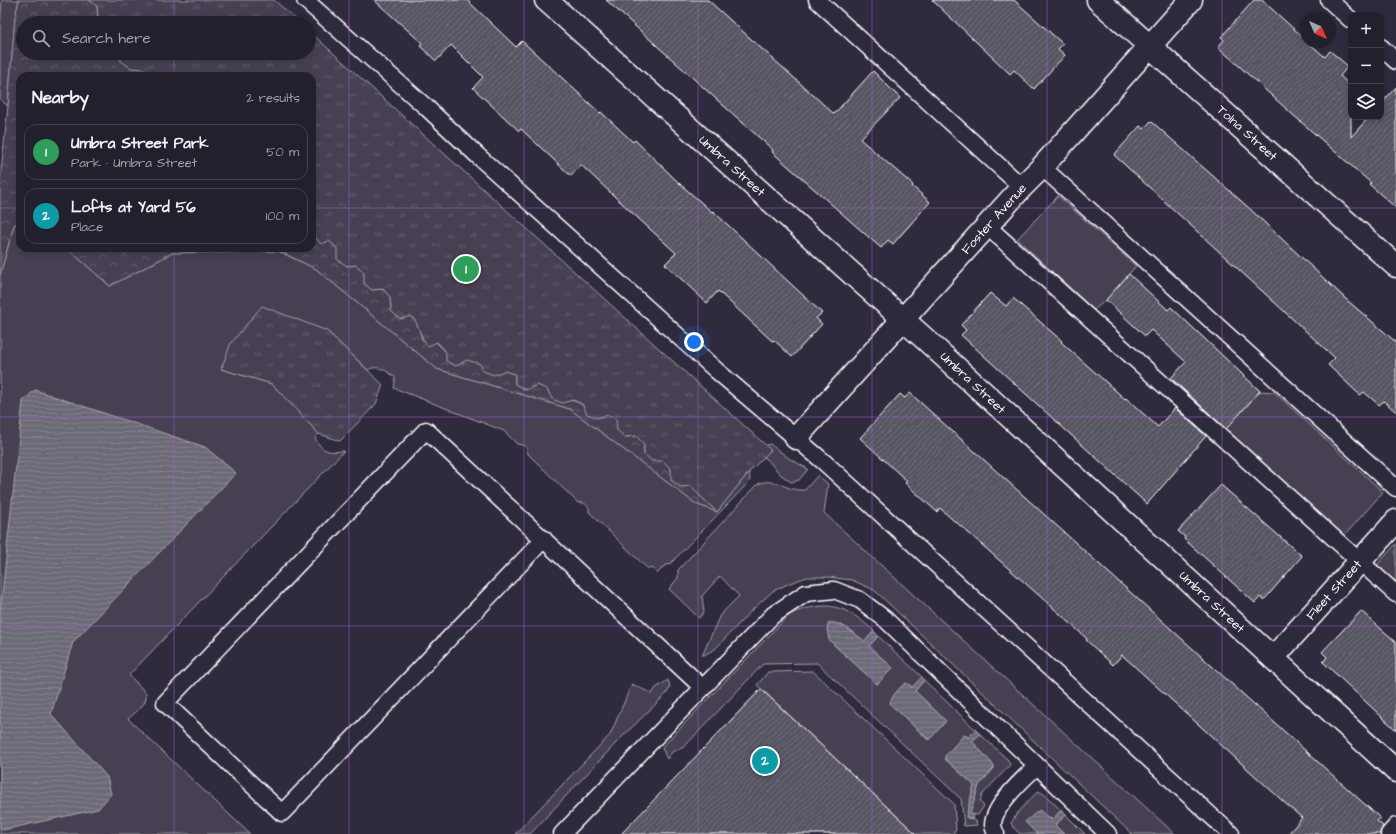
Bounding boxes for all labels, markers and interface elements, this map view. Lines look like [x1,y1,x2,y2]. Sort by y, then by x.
north arrow [1300,12,1336,48]
map controls [1348,12,1384,120]
button: + [1348,12,1384,48]
search box [16,16,316,60]
icon: search [30,27,52,49]
text: Search here [62,28,151,49]
button: − [1348,48,1384,84]
button: layers [1348,84,1384,120]
text: Nearby [32,86,89,110]
text: 2 results [246,89,300,107]
street label: Tolna Street [1213,101,1282,166]
street label: Umbra Street [695,131,770,201]
text: Umbra Street Park [71,133,208,154]
text: 1 [45,143,47,161]
text: 50 m [266,143,299,161]
text: Park · Umbra Street [71,154,197,172]
street label: Foster Avenue [957,180,1031,258]
text: Lofts at Yard 56 [71,197,196,218]
text: 2 [42,207,50,225]
text: 100 m [266,207,299,225]
text: Place [71,218,103,236]
pin: 1 [453,254,479,284]
your location [684,332,704,352]
street label: Umbra Street [936,348,1010,419]
street label: Fleet Street [1302,555,1367,624]
street label: Umbra Street [1175,567,1249,638]
pin: 2 [752,746,778,776]

